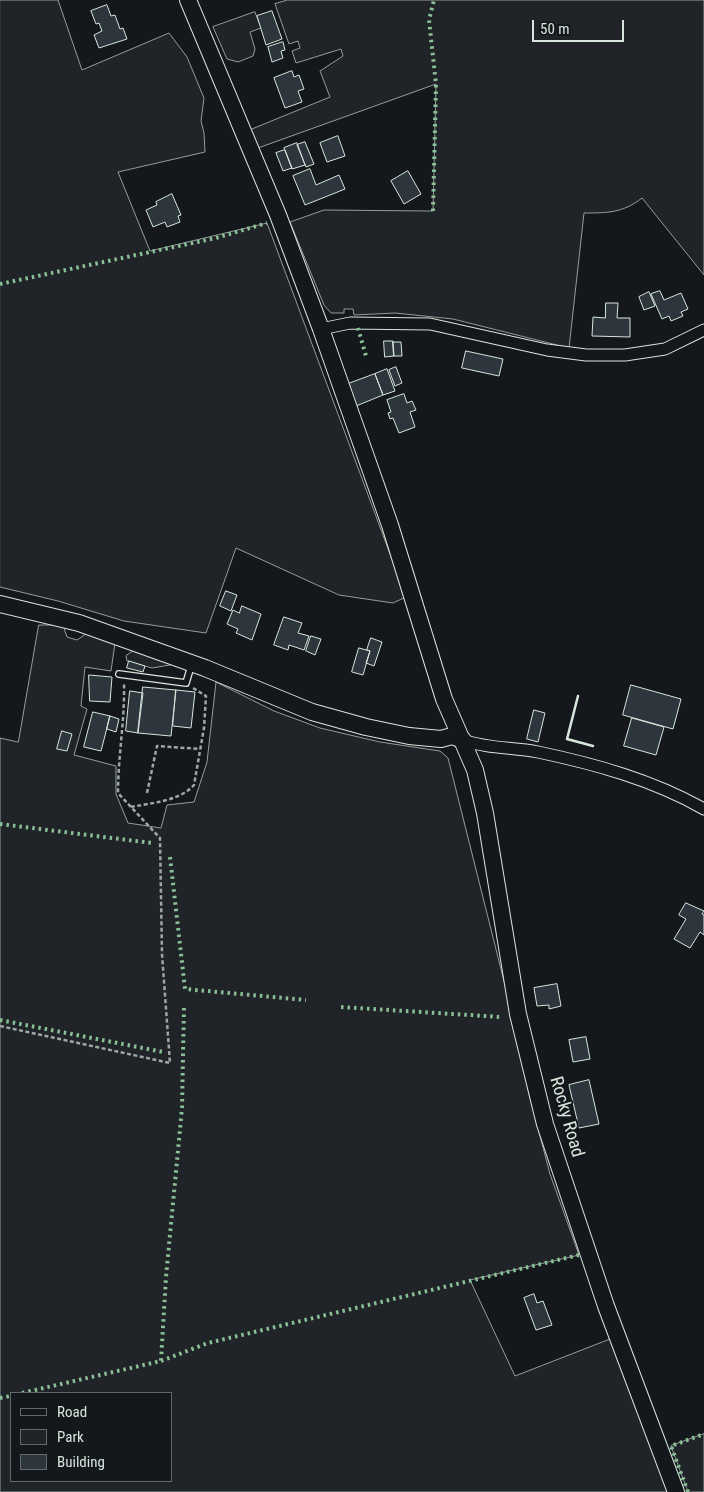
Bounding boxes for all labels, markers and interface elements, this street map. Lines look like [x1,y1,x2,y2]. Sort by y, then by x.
scale bar [534,10,626,42]
text: 50 m [540,20,570,38]
street label: Rocky Road [544,1074,588,1160]
legend [10,1392,172,1482]
text: Road [57,1403,87,1421]
text: Park [57,1428,84,1446]
text: Building [57,1453,105,1471]

